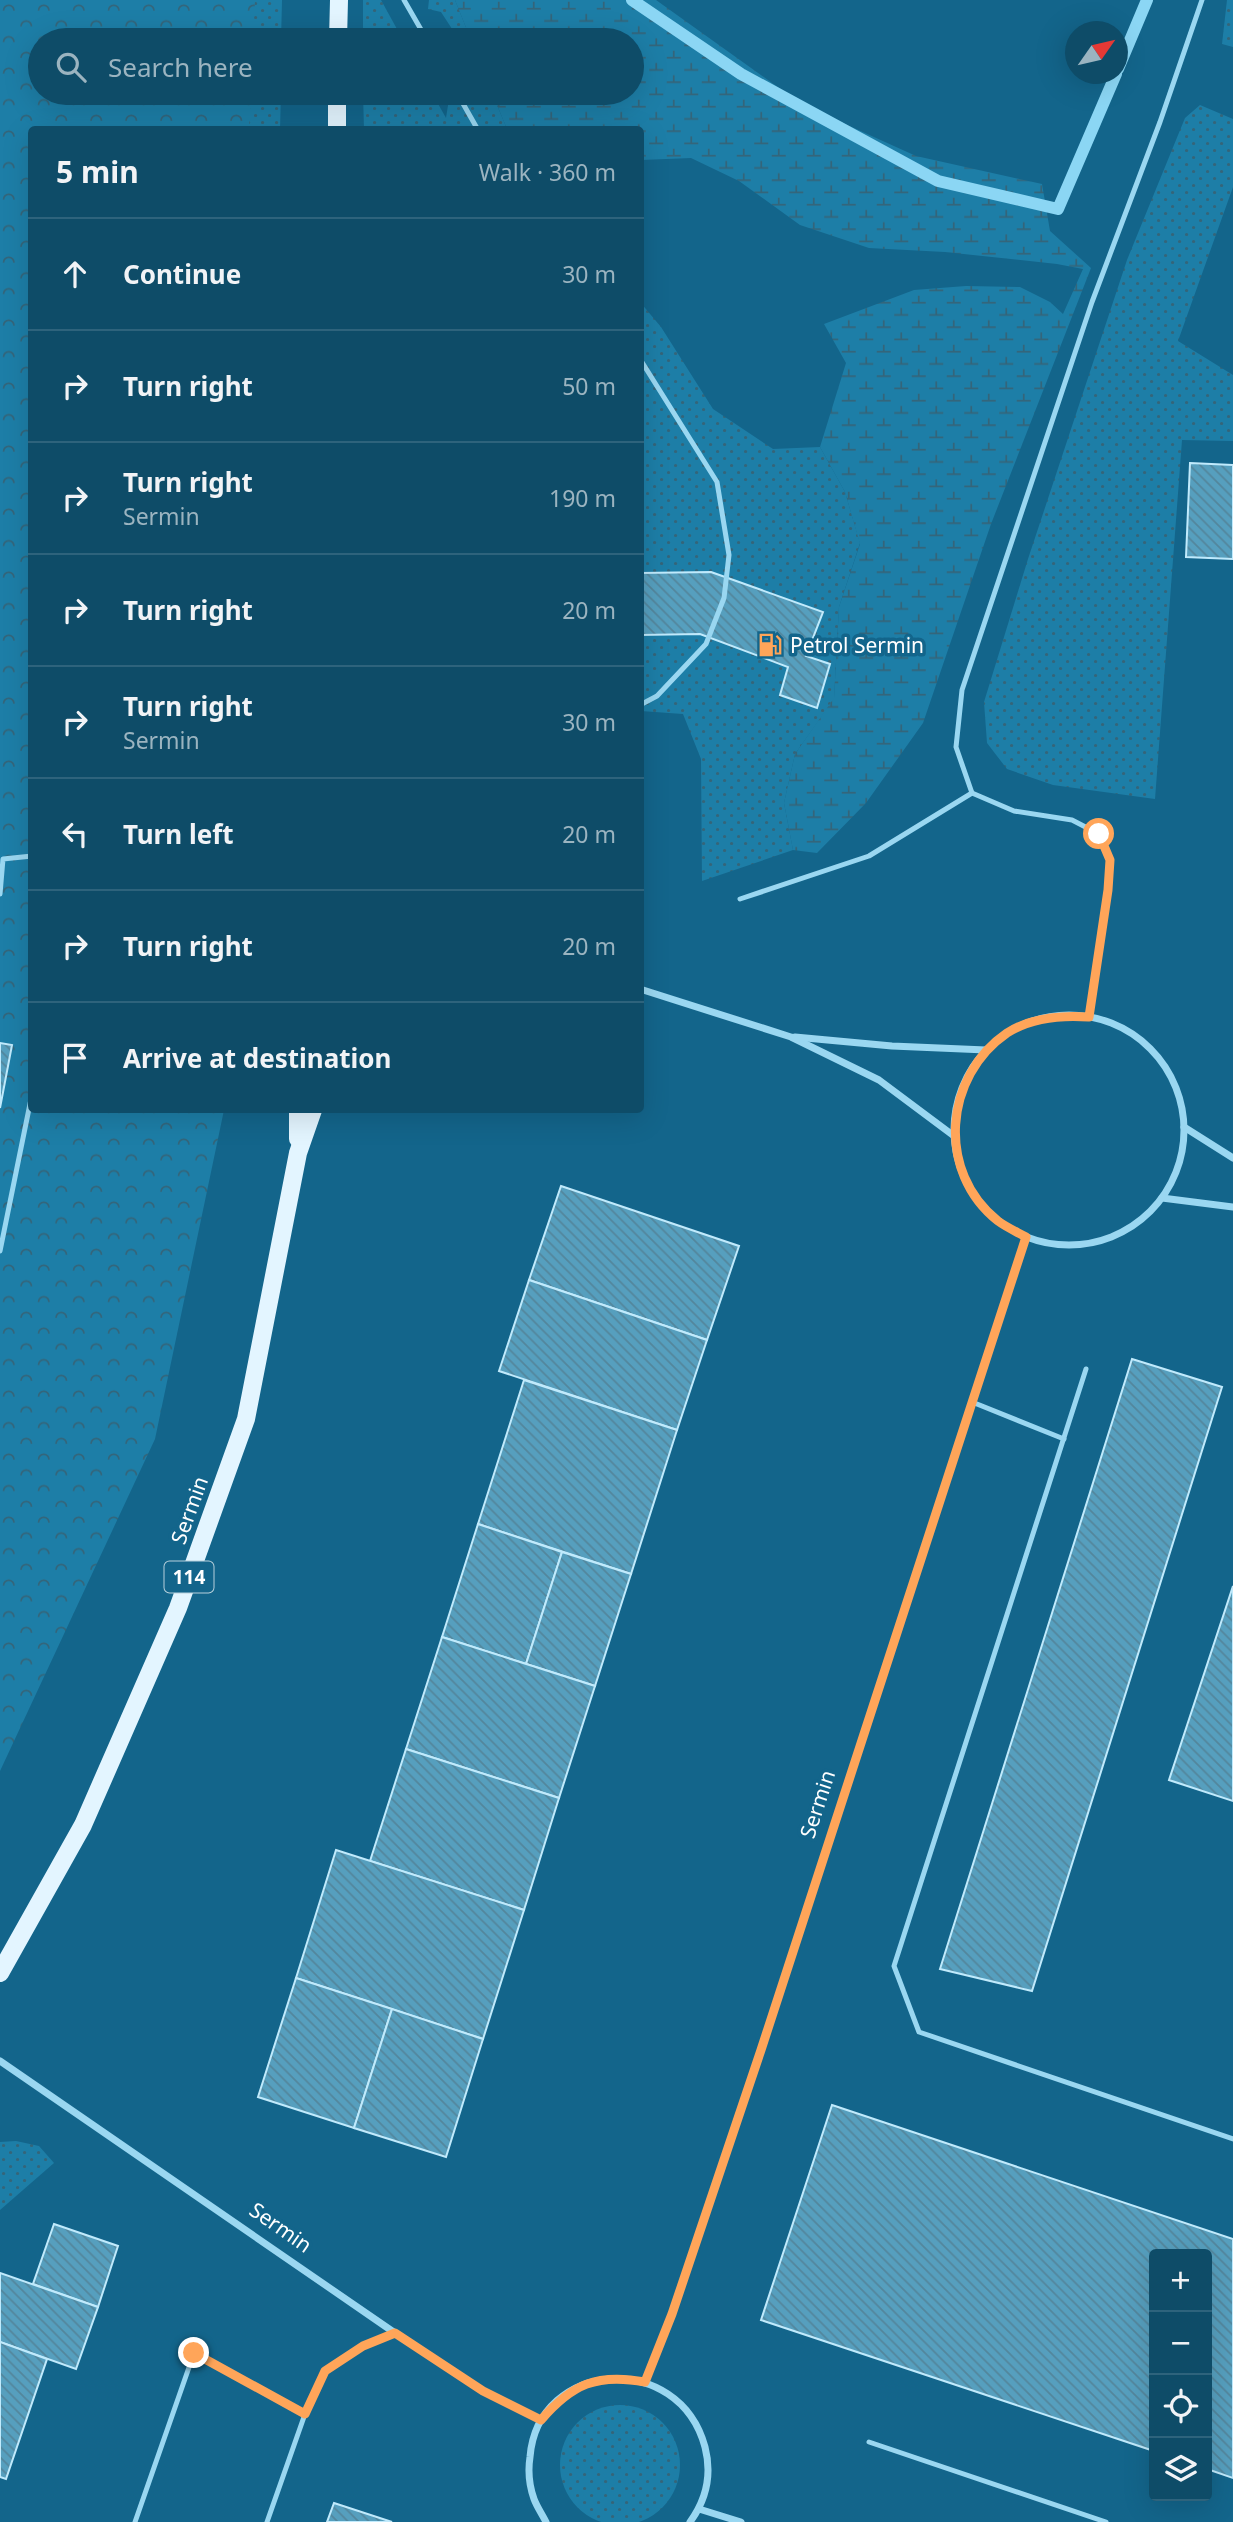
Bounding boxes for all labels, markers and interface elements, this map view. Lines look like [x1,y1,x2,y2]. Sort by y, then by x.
north arrow [1065,21,1128,84]
search box [28,28,644,105]
icon: search [52,48,90,86]
text: Search here [108,49,253,85]
text: 5 min [56,151,139,192]
text: Walk · 360 m [479,156,616,188]
icon: ahead [56,255,94,293]
text: Continue [123,256,241,292]
text: 30 m [562,258,616,290]
icon: right [56,367,94,405]
text: Turn right [123,368,253,404]
text: 50 m [562,370,616,402]
text: Turn right [123,464,253,500]
icon: right [56,479,94,517]
text: 190 m [549,482,616,514]
text: Sermin [123,500,200,532]
icon: right [56,591,94,629]
text: Turn right [123,592,253,628]
text: 20 m [562,594,616,626]
fuel station icon: Petrol Sermin [756,631,784,659]
place label: Petrol Sermin [790,631,924,659]
text: Turn right [123,688,253,724]
icon: right [56,703,94,741]
text: 30 m [562,706,616,738]
text: Sermin [123,724,200,756]
icon: left [56,815,94,853]
text: Turn left [123,816,234,852]
text: 20 m [562,818,616,850]
route start [1083,818,1114,849]
icon: right [56,927,94,965]
text: Turn right [123,928,253,964]
text: 20 m [562,930,616,962]
icon: arrive [56,1039,94,1077]
text: Arrive at destination [123,1040,392,1076]
street label: Sermin [164,1472,214,1548]
road number: 114 [164,1562,214,1592]
street label: Sermin [793,1766,841,1842]
street label: Sermin [244,2195,318,2259]
map controls [1149,2249,1212,2501]
button: + [1149,2249,1212,2312]
button: − [1149,2312,1212,2375]
route end [178,2337,209,2368]
button: locate [1149,2375,1212,2438]
button: layers [1149,2438,1212,2501]

